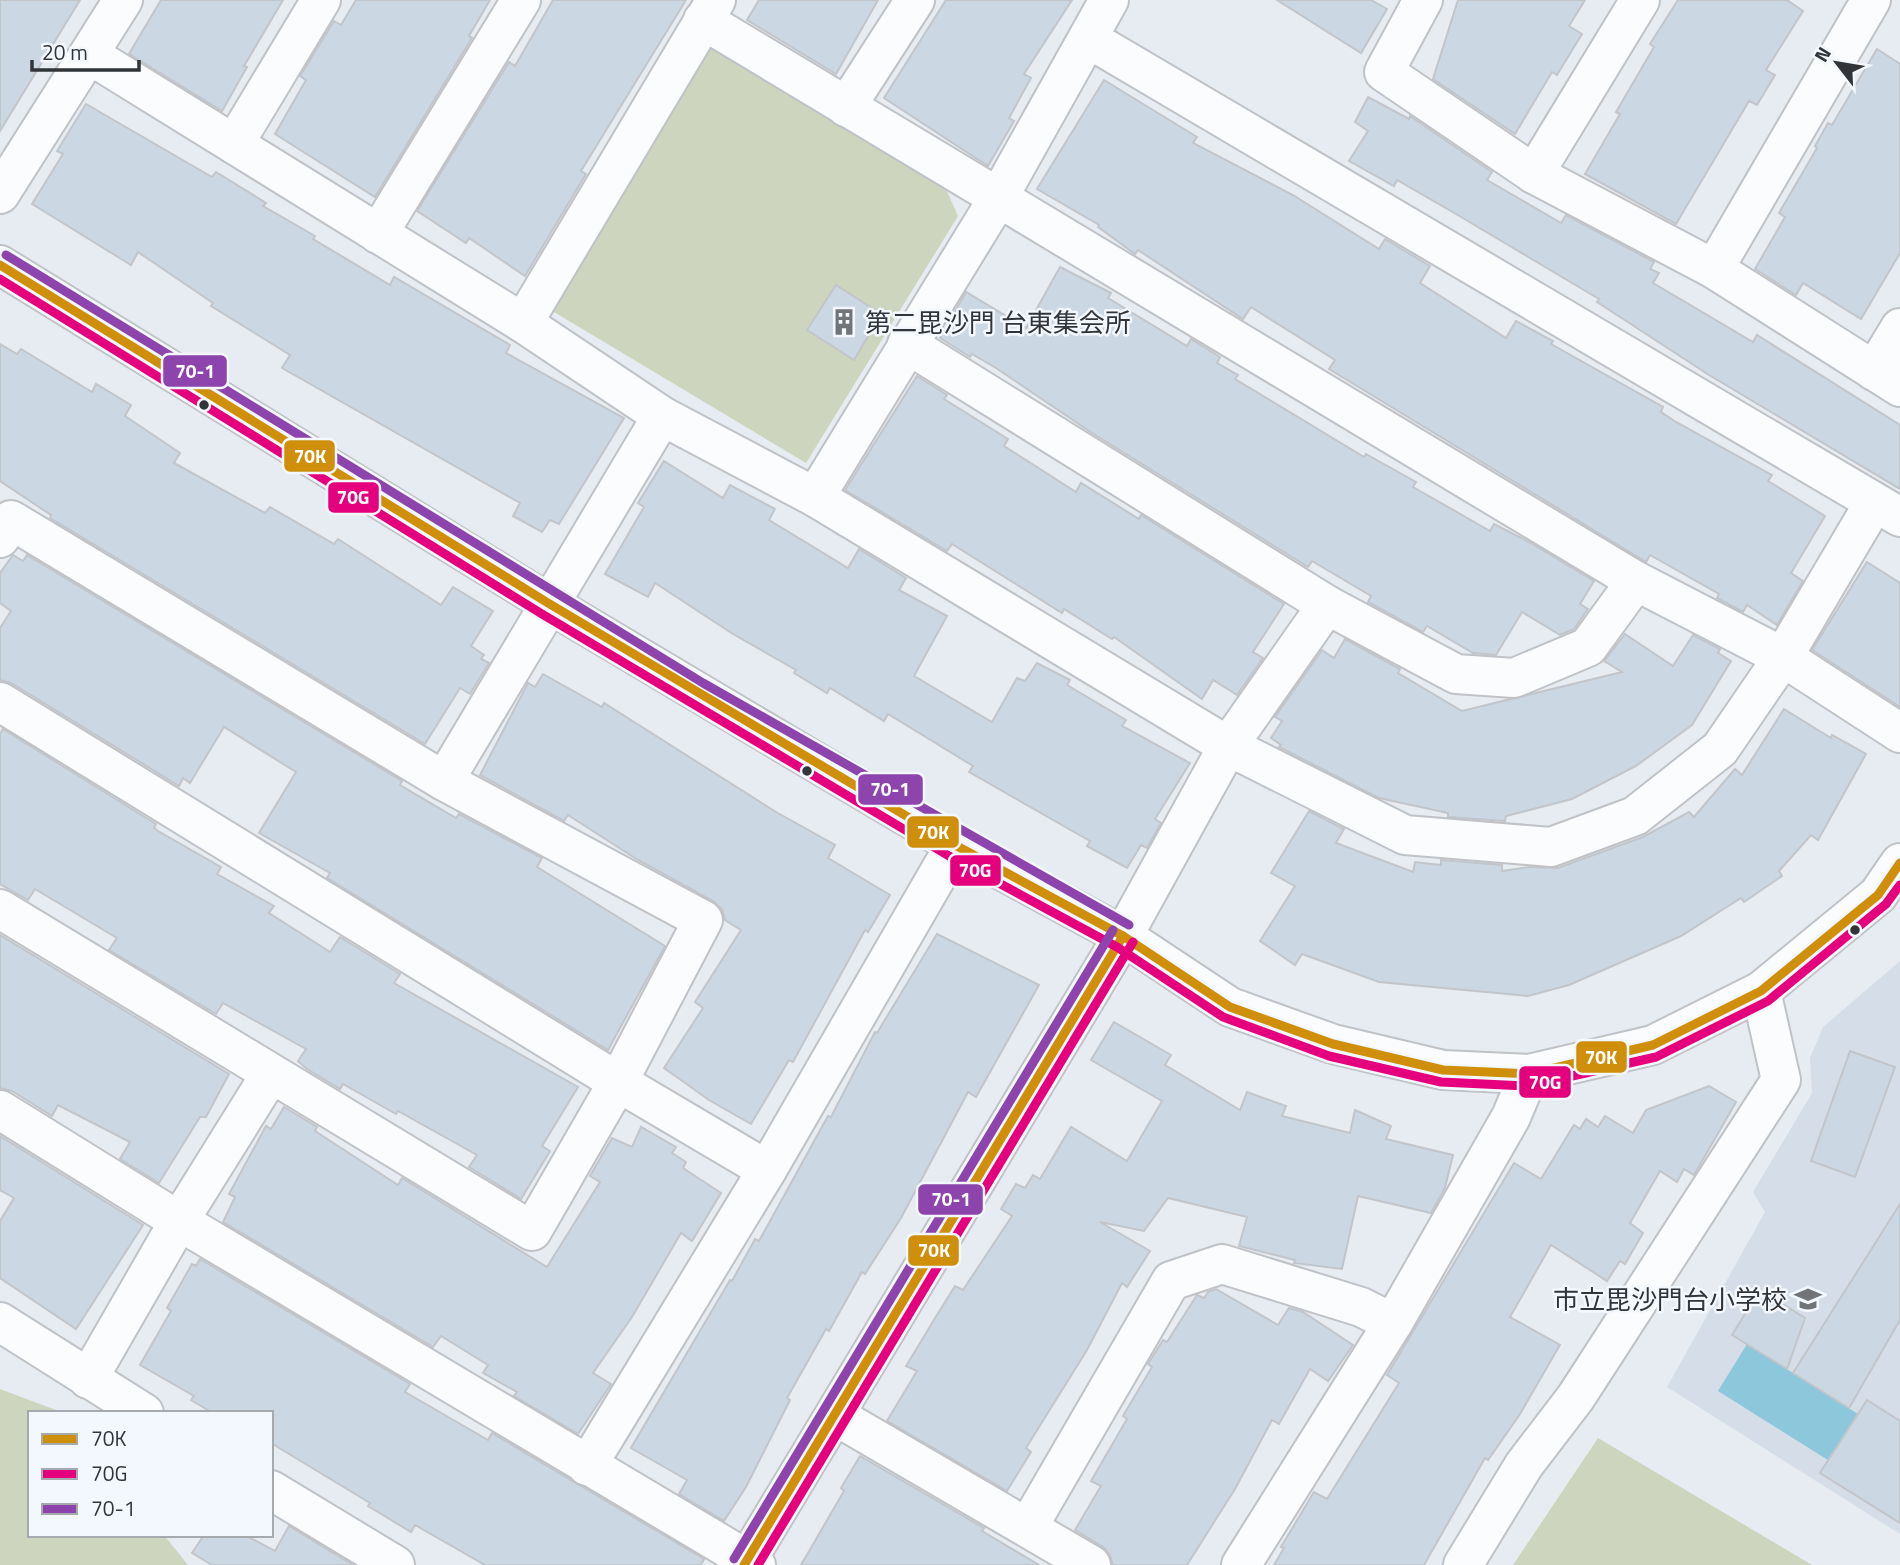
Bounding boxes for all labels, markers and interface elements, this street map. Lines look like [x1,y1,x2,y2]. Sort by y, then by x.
scale bar [32,28,138,72]
north arrow [1802,28,1872,98]
text: 20 m [42,36,88,68]
text: N [1806,41,1838,67]
place label: 第二毘沙門 台東集会所 [865,303,1131,342]
building icon: 第二毘沙門 台東集会所 [829,307,859,337]
line badge: 70-1 [162,354,228,388]
text: 70-1 [175,356,215,385]
unlabelled marker [197,398,211,412]
line badge: 70K [283,439,336,473]
text: 70K [294,441,326,470]
line badge: 70G [327,481,380,514]
text: 70G [337,482,369,511]
unlabelled marker [800,764,814,778]
line badge: 70-1 [857,773,924,806]
text: 70-1 [870,774,910,803]
line badge: 70K [906,815,960,849]
text: 70K [917,817,949,846]
line badge: 70G [949,854,1002,887]
text: 70G [959,855,991,884]
unlabelled marker [1848,923,1862,937]
line badge: 70K [1575,1040,1628,1074]
text: 70K [1585,1042,1617,1071]
line badge: 70G [1518,1065,1572,1099]
text: 70G [1529,1067,1561,1096]
line badge: 70-1 [917,1183,984,1216]
text: 70-1 [931,1184,971,1213]
line badge: 70K [907,1234,960,1267]
text: 70K [918,1235,950,1264]
place label: 市立毘沙門台小学校 [1553,1280,1787,1319]
school or university icon: 市立毘沙門台小学校 [1793,1284,1823,1314]
legend [28,1411,273,1537]
text: 70K [91,1422,127,1454]
text: 70G [91,1457,127,1489]
text: 70-1 [91,1492,135,1524]

